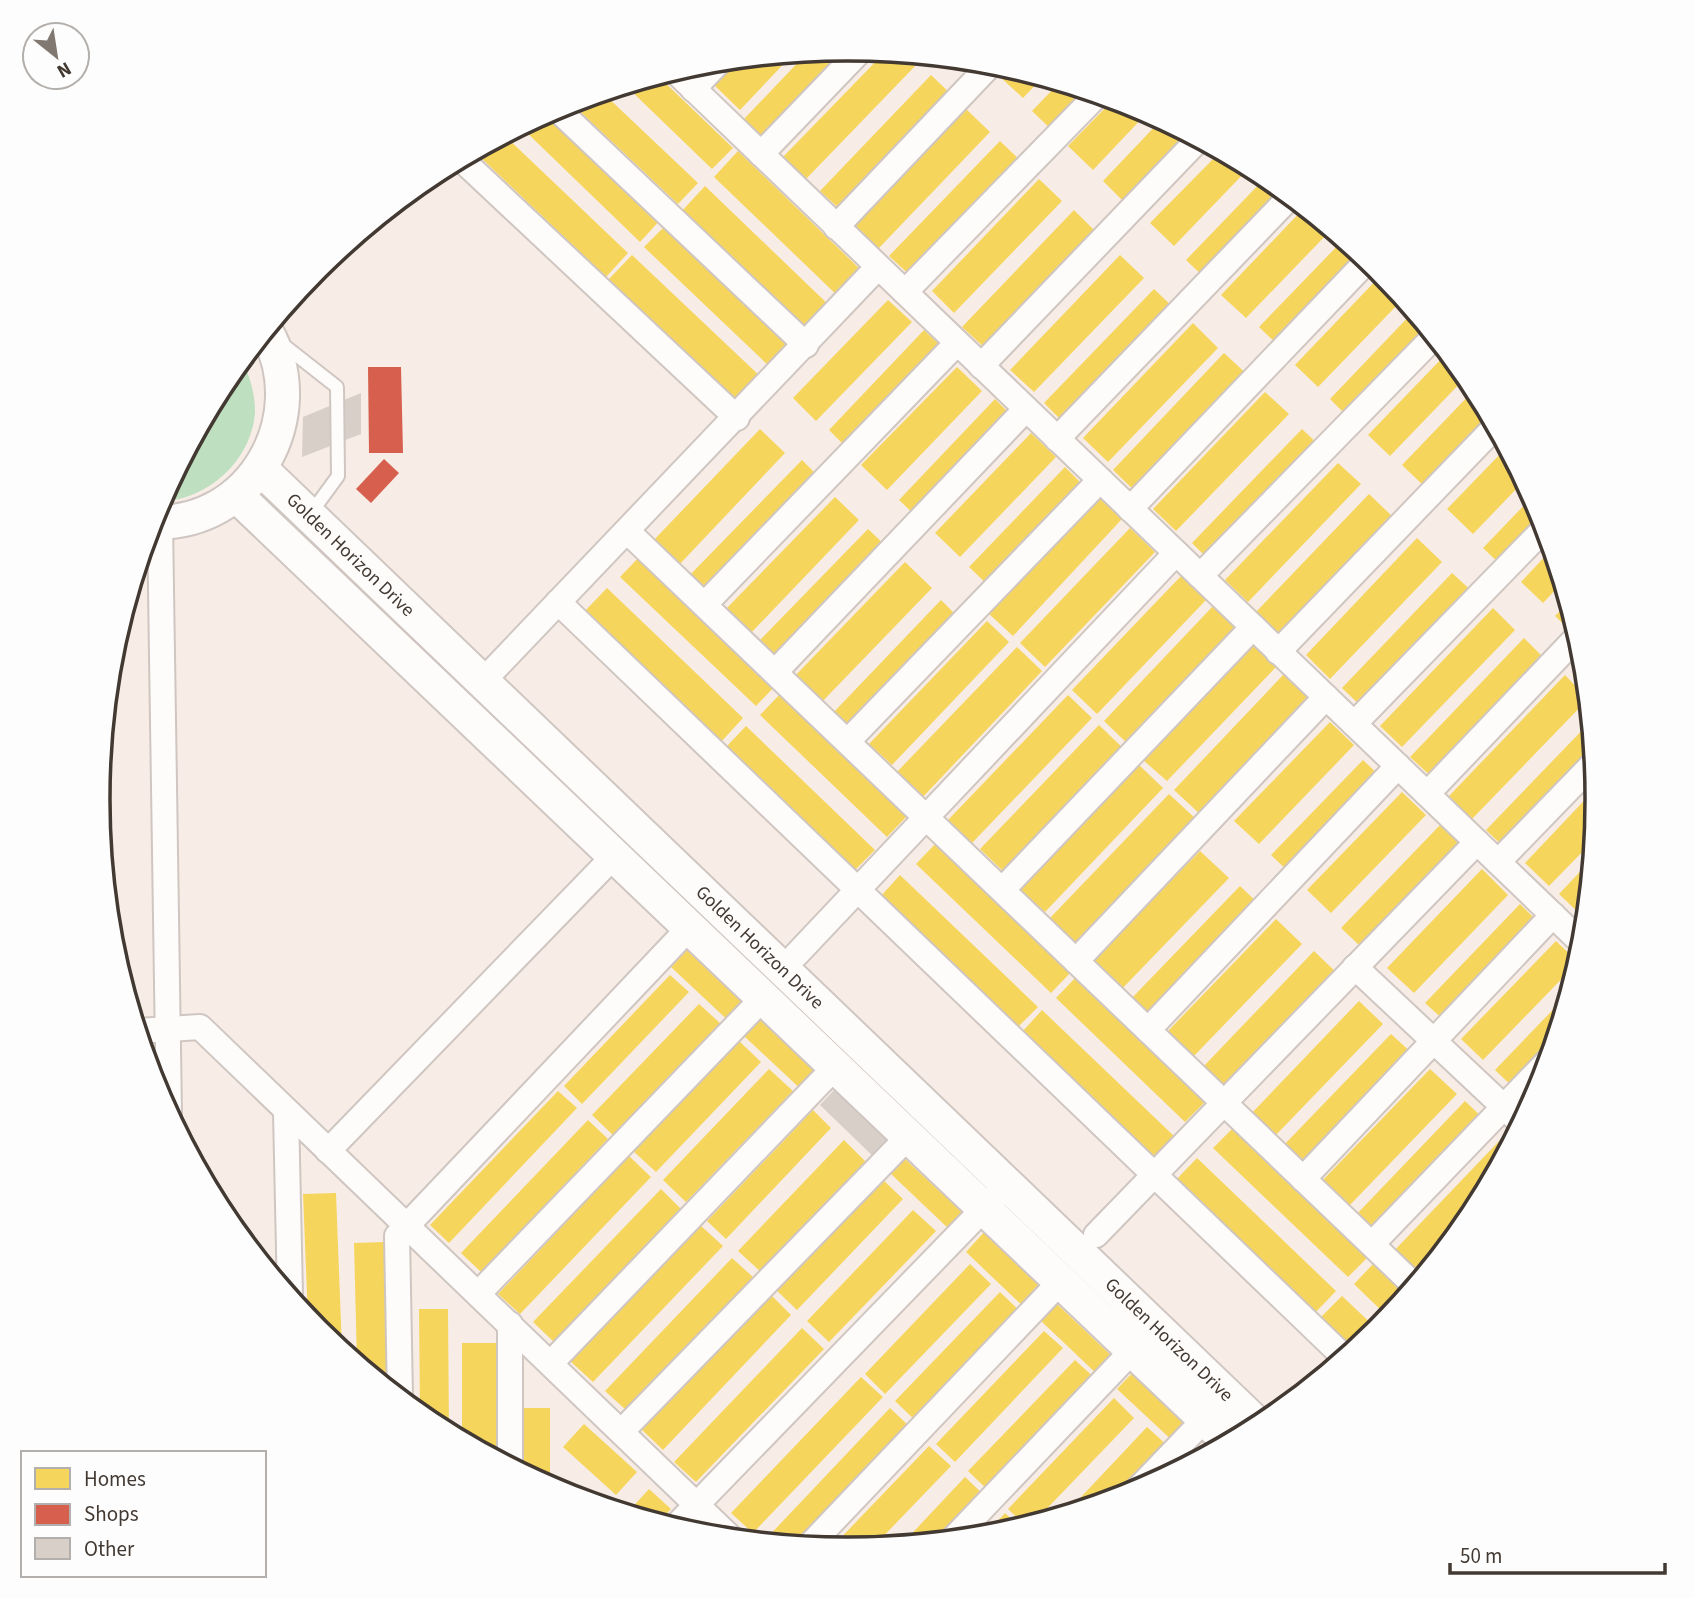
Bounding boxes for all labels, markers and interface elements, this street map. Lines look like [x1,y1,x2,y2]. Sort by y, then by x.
north arrow [21,21,91,91]
text: N [52,55,76,84]
street label: Golden Horizon Drive [280,487,421,623]
street label: Golden Horizon Drive [690,879,830,1015]
street label: Golden Horizon Drive [1099,1272,1239,1408]
legend [21,1451,266,1577]
text: Homes [84,1464,146,1494]
text: Shops [84,1499,139,1529]
scale bar [1450,1532,1665,1576]
text: Other [84,1534,135,1564]
text: 50 m [1460,1541,1502,1571]

